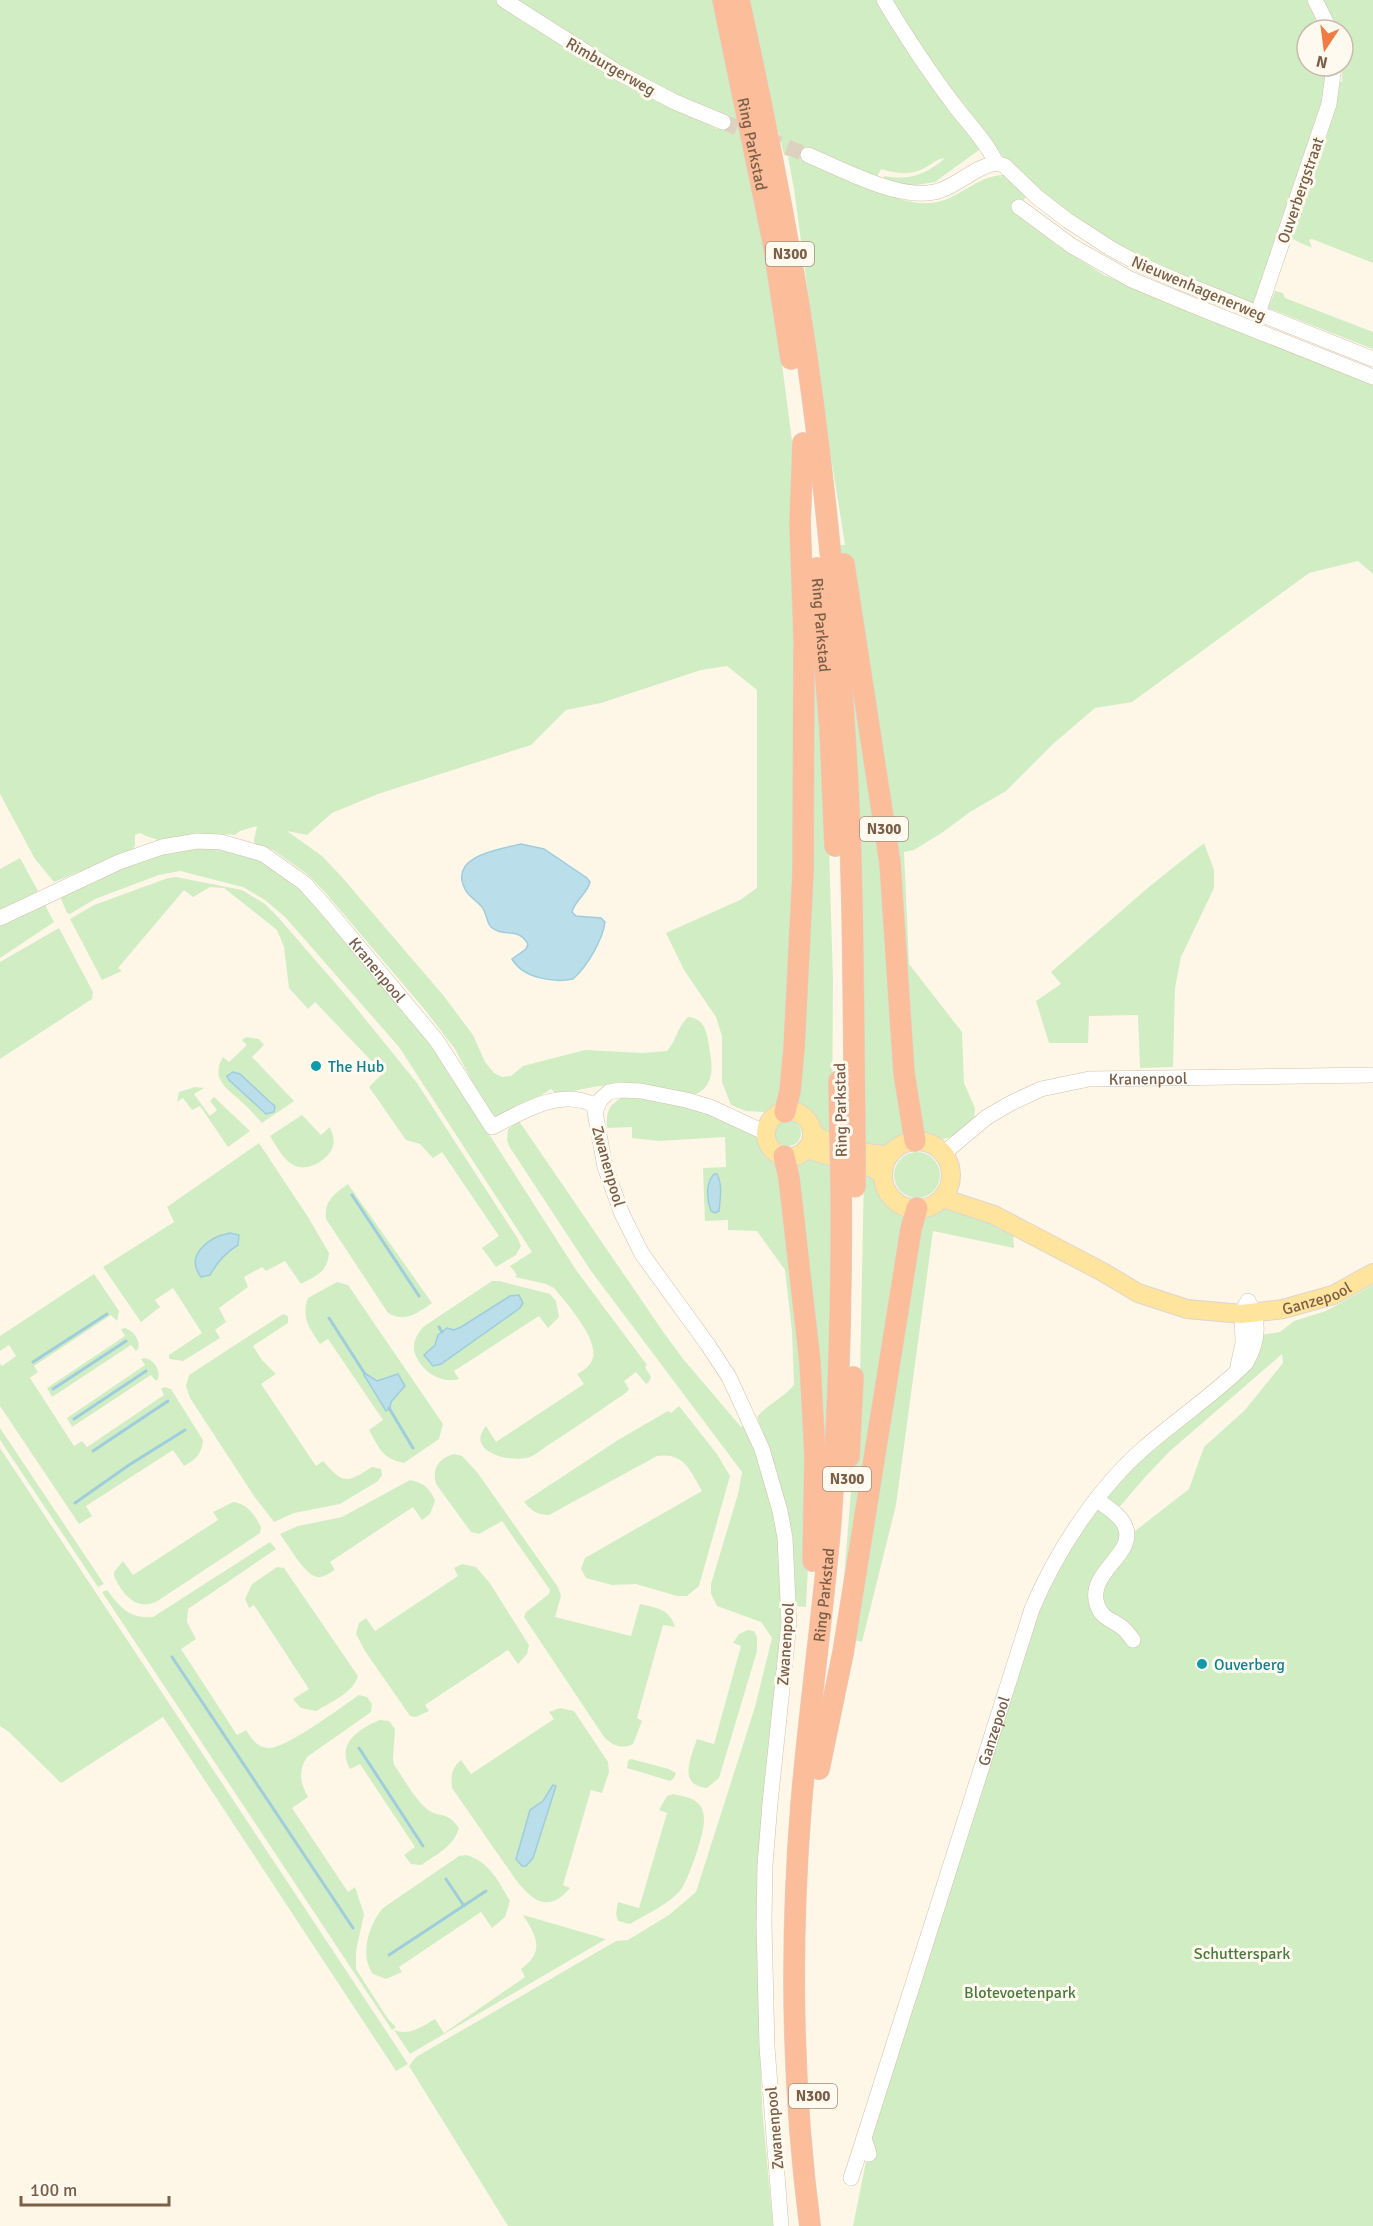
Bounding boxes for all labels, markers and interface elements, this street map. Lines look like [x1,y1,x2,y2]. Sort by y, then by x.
north arrow [1295,18,1355,78]
street label: Rimburgerweg [562,33,659,101]
text: N [1314,51,1330,73]
street label: Ring Parkstad [732,96,771,193]
street label: Ouverbergstraat [1273,134,1329,246]
road number: N300 [766,242,814,266]
street label: Nieuwenhagenerweg [1128,252,1269,326]
street label: Ring Parkstad [807,577,834,673]
road number: N300 [860,817,908,841]
street label: Kranenpool [344,933,410,1007]
place label: The Hub [328,1057,384,1077]
marker: The Hub [309,1059,323,1073]
street label: Ring Parkstad [830,1063,852,1157]
street label: Kranenpool [1108,1069,1188,1090]
street label: Zwanenpool [587,1124,629,1209]
street label: Ganzepool [1280,1278,1356,1320]
road number: N300 [823,1467,871,1491]
street label: Ring Parkstad [809,1547,839,1643]
street label: Zwanenpool [773,1602,799,1686]
place label: Ouverberg [1214,1655,1285,1675]
marker: Ouverberg [1195,1657,1209,1671]
street label: Ganzepool [974,1694,1015,1768]
park label: Schutterspark [1194,1944,1290,1964]
park label: Blotevoetenpark [964,1983,1076,2003]
road number: N300 [789,2084,837,2108]
street label: Zwanenpool [761,2085,789,2170]
scale bar [21,2169,170,2207]
text: 100 m [30,2179,77,2201]

